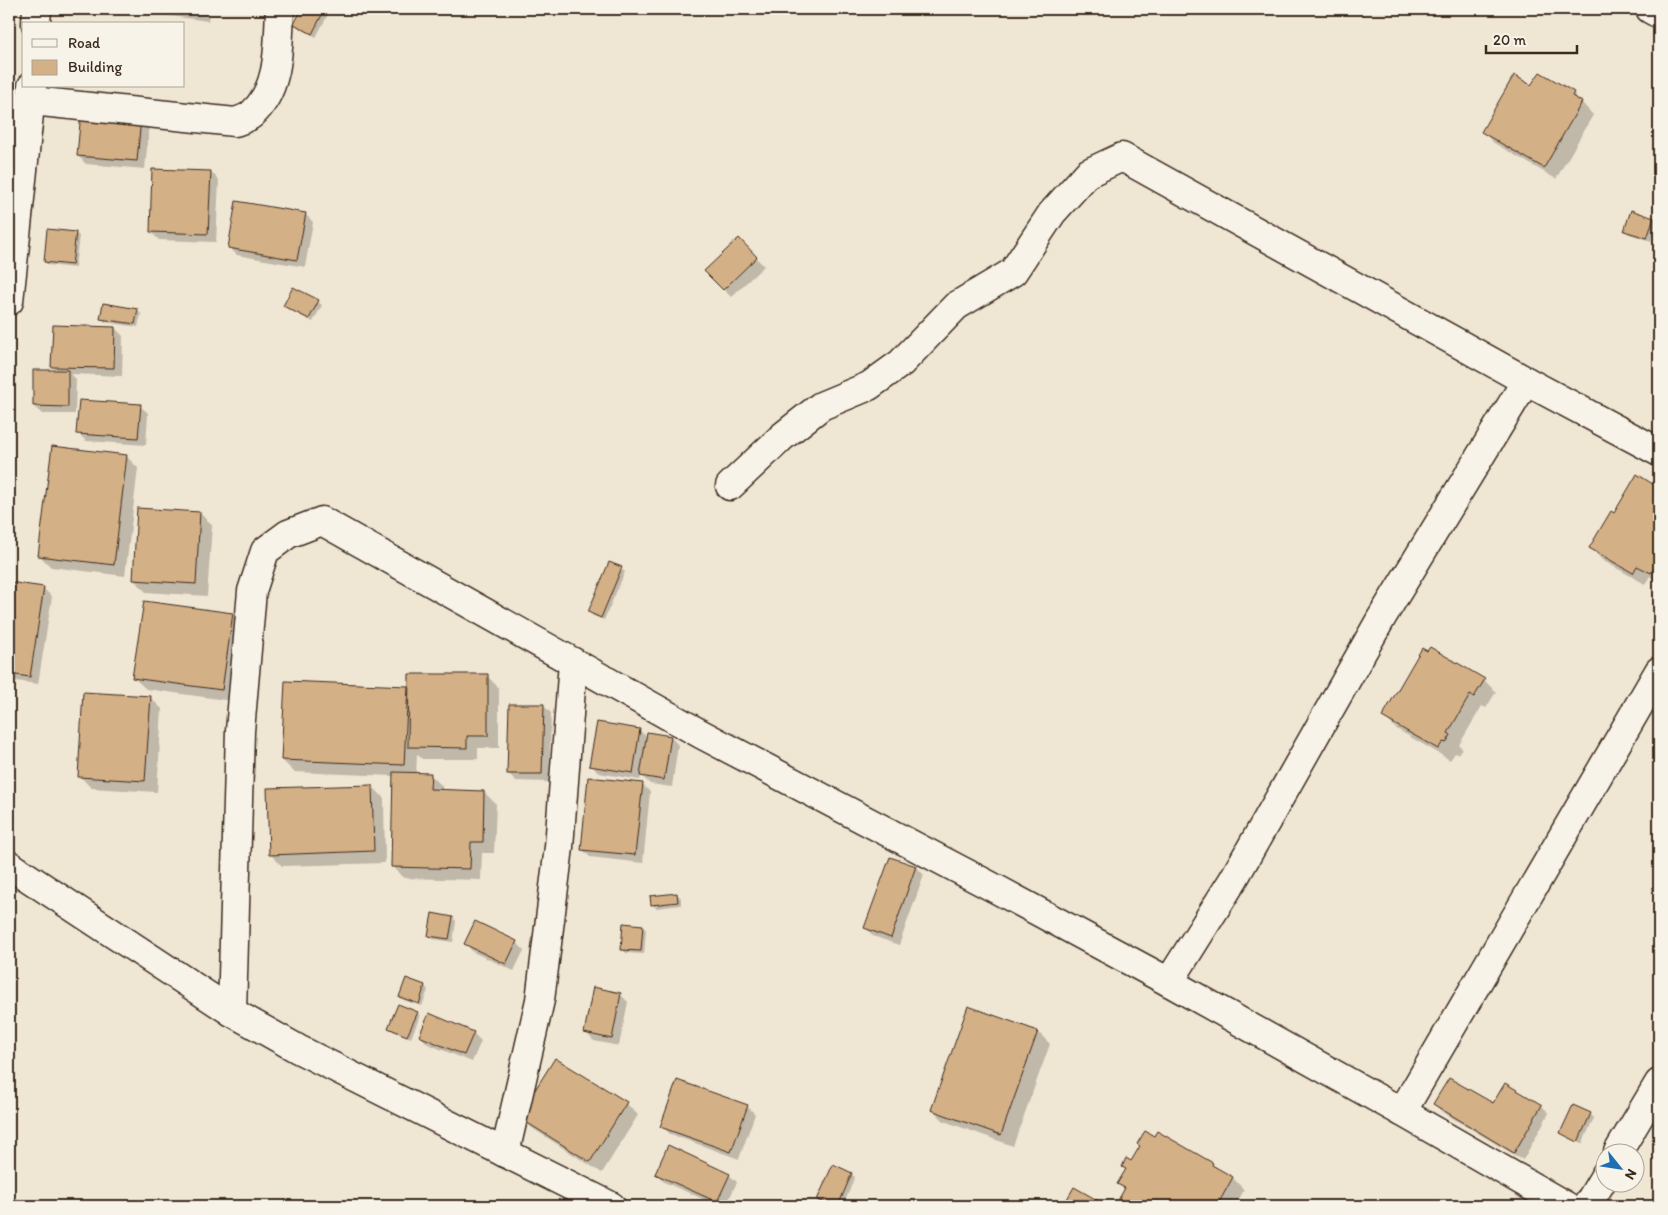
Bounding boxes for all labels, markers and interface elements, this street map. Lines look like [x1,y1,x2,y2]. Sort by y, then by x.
legend [22,22,185,88]
scale bar [1486,22,1577,54]
text: 20 m [1493,31,1527,49]
text: Road [68,34,101,52]
text: Building [68,58,122,76]
north arrow [1596,1142,1646,1192]
text: N [1621,1166,1641,1183]

